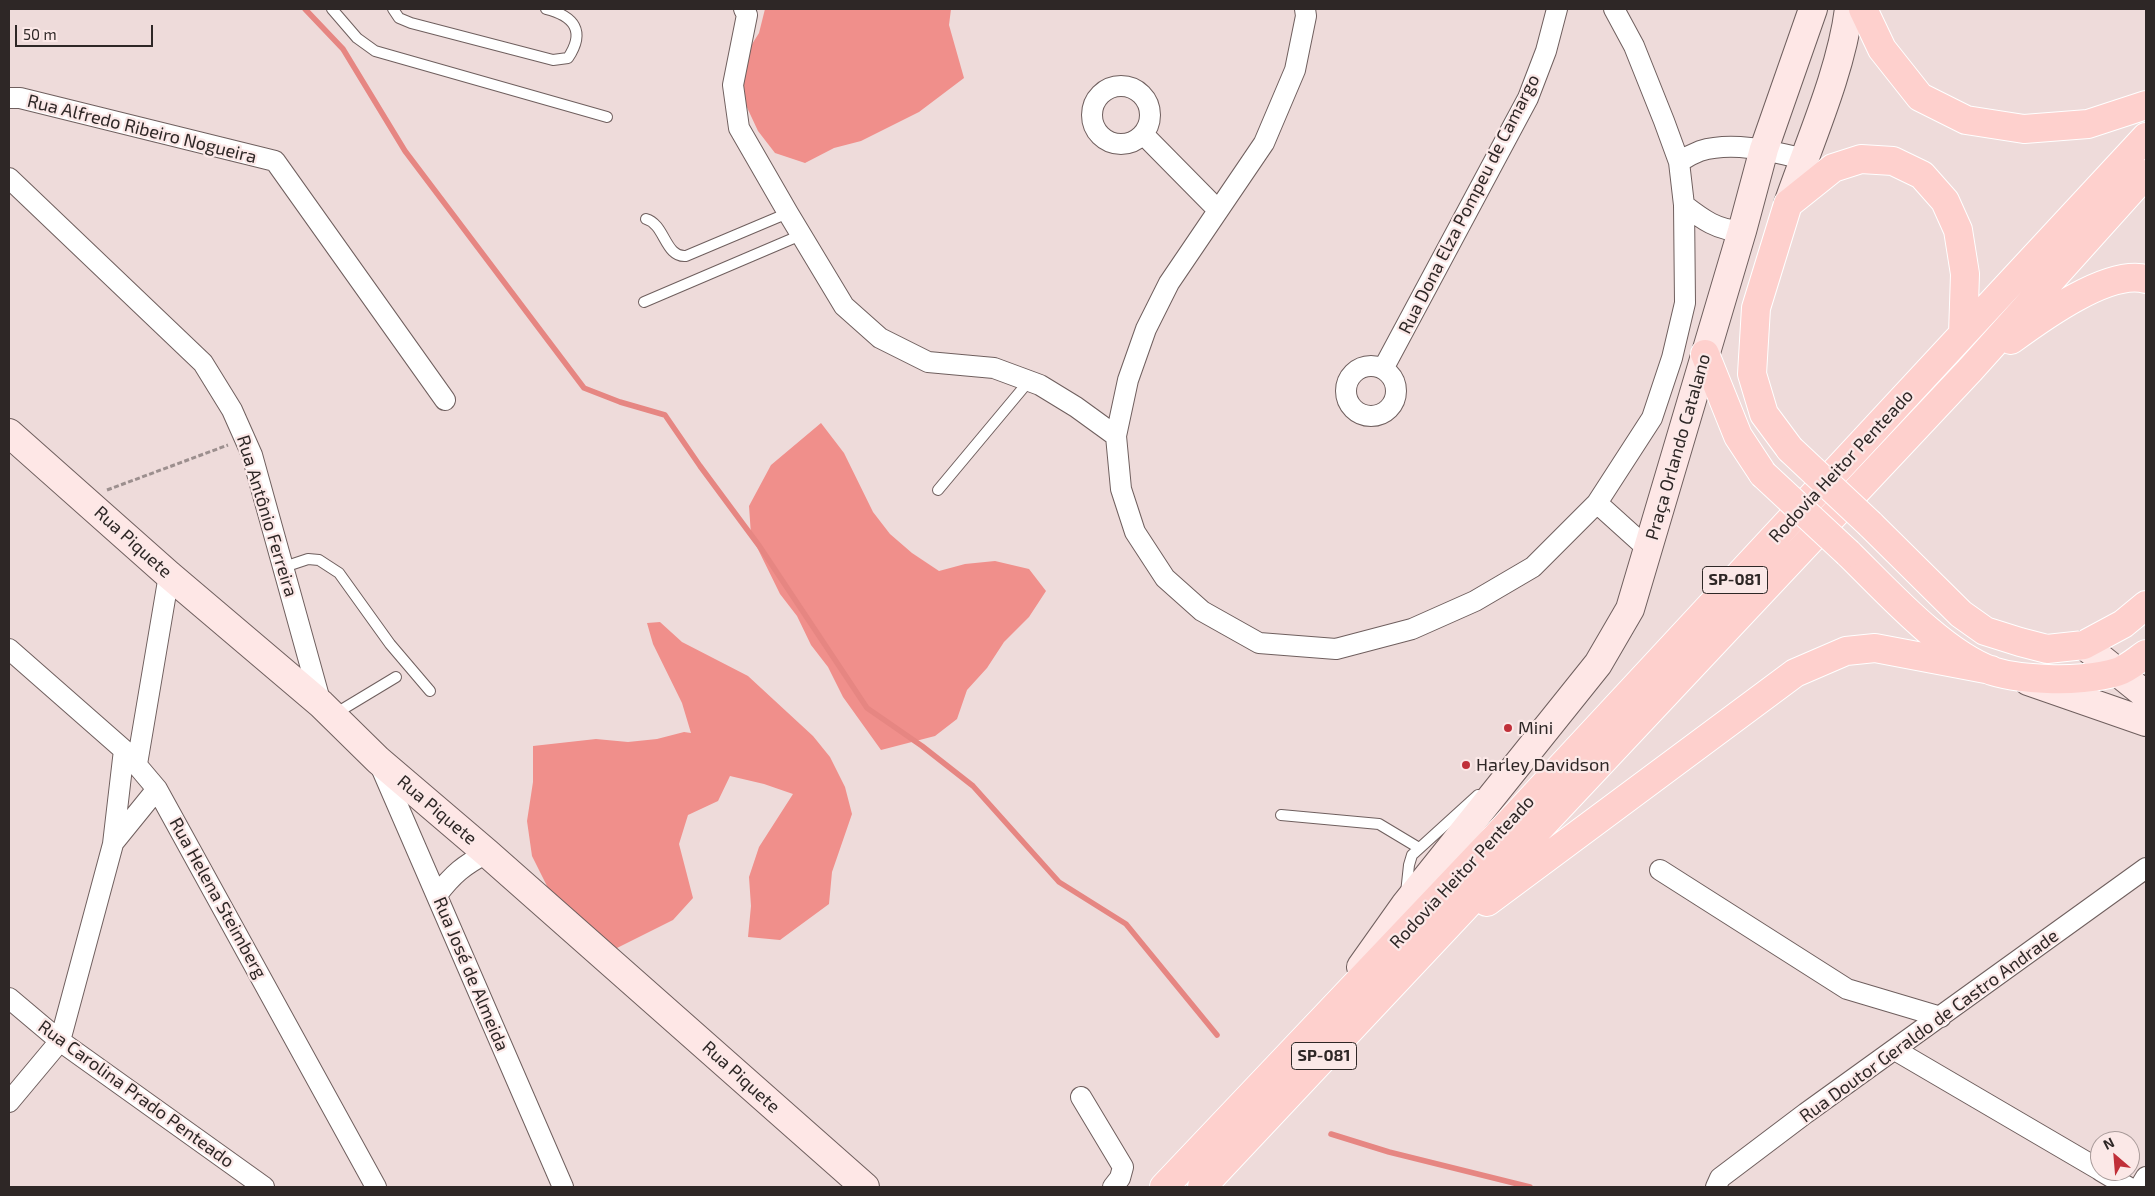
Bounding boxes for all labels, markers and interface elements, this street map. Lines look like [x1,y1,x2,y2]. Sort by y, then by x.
scale bar [18,15,155,47]
text: 50 m [23,25,57,43]
street label: Rua Dona Elza Pompeu de Camargo [1394,71,1544,337]
street label: Rua Alfredo Ribeiro Nogueira [25,90,259,168]
street label: Praça Orlando Catalano [1641,351,1715,543]
street label: Rodovia Heitor Penteado [1764,385,1918,547]
street label: Rua Antônio Ferreira [232,433,302,599]
street label: Rua Piquete [90,501,176,583]
road number: SP-081 [1702,566,1768,594]
place label: Mini [1518,717,1553,739]
marker: Mini [1502,722,1514,734]
place label: Harley Davidson [1476,754,1610,776]
marker: Harley Davidson [1460,759,1472,771]
street label: Rua Piquete [393,771,481,849]
street label: Rodovia Heitor Penteado [1385,791,1539,953]
street label: Rua Helena Steimberg [165,814,271,982]
street label: Rua José de Almeida [429,894,513,1054]
street label: Rua Doutor Geraldo de Castro Andrade [1795,925,2063,1127]
street label: Rua Carolina Prado Penteado [34,1016,238,1172]
street label: Rua Piquete [698,1036,784,1118]
road number: SP-081 [1292,1042,1356,1070]
north arrow [2090,1131,2140,1181]
text: N [2100,1133,2117,1153]

